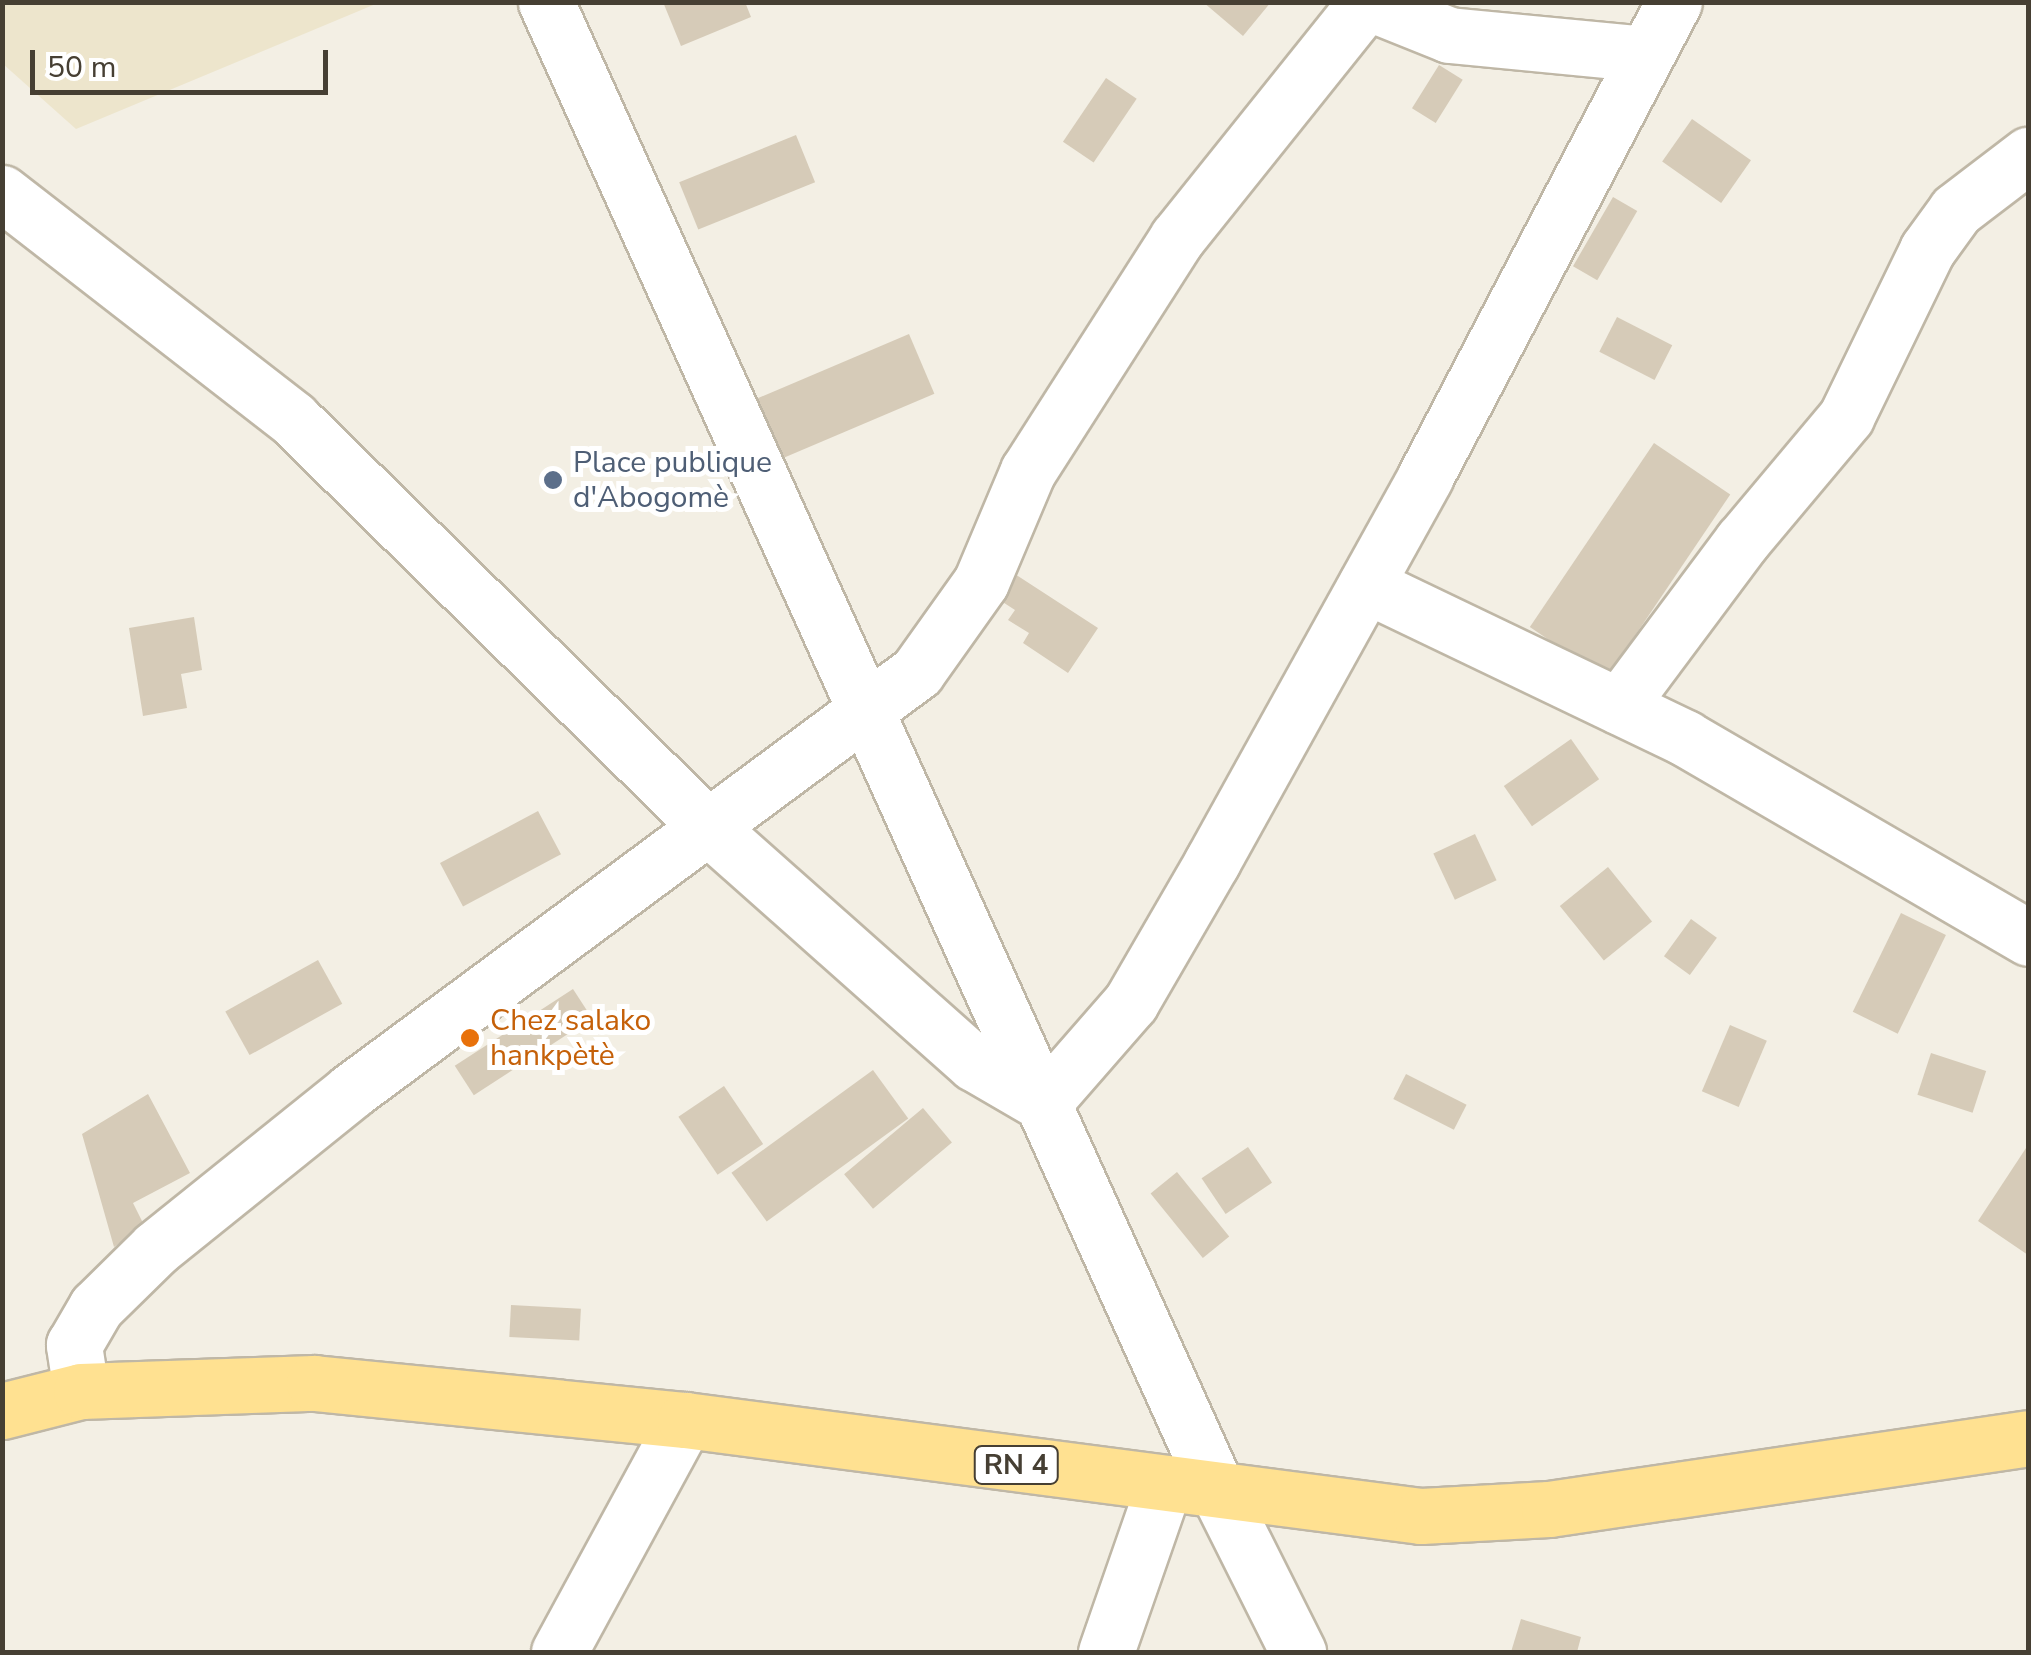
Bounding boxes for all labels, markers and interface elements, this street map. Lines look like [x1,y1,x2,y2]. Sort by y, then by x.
scale bar [35,30,332,92]
text: 50 m [47,47,116,88]
place label: Place publique d'Abogomè [573,445,772,516]
marker: Place publique d'Abogomè [542,469,564,491]
place label: Chez salako hankpètè [490,1003,651,1074]
marker: Chez salako hankpètè [459,1027,481,1049]
road number: RN 4 [974,1442,1058,1488]

